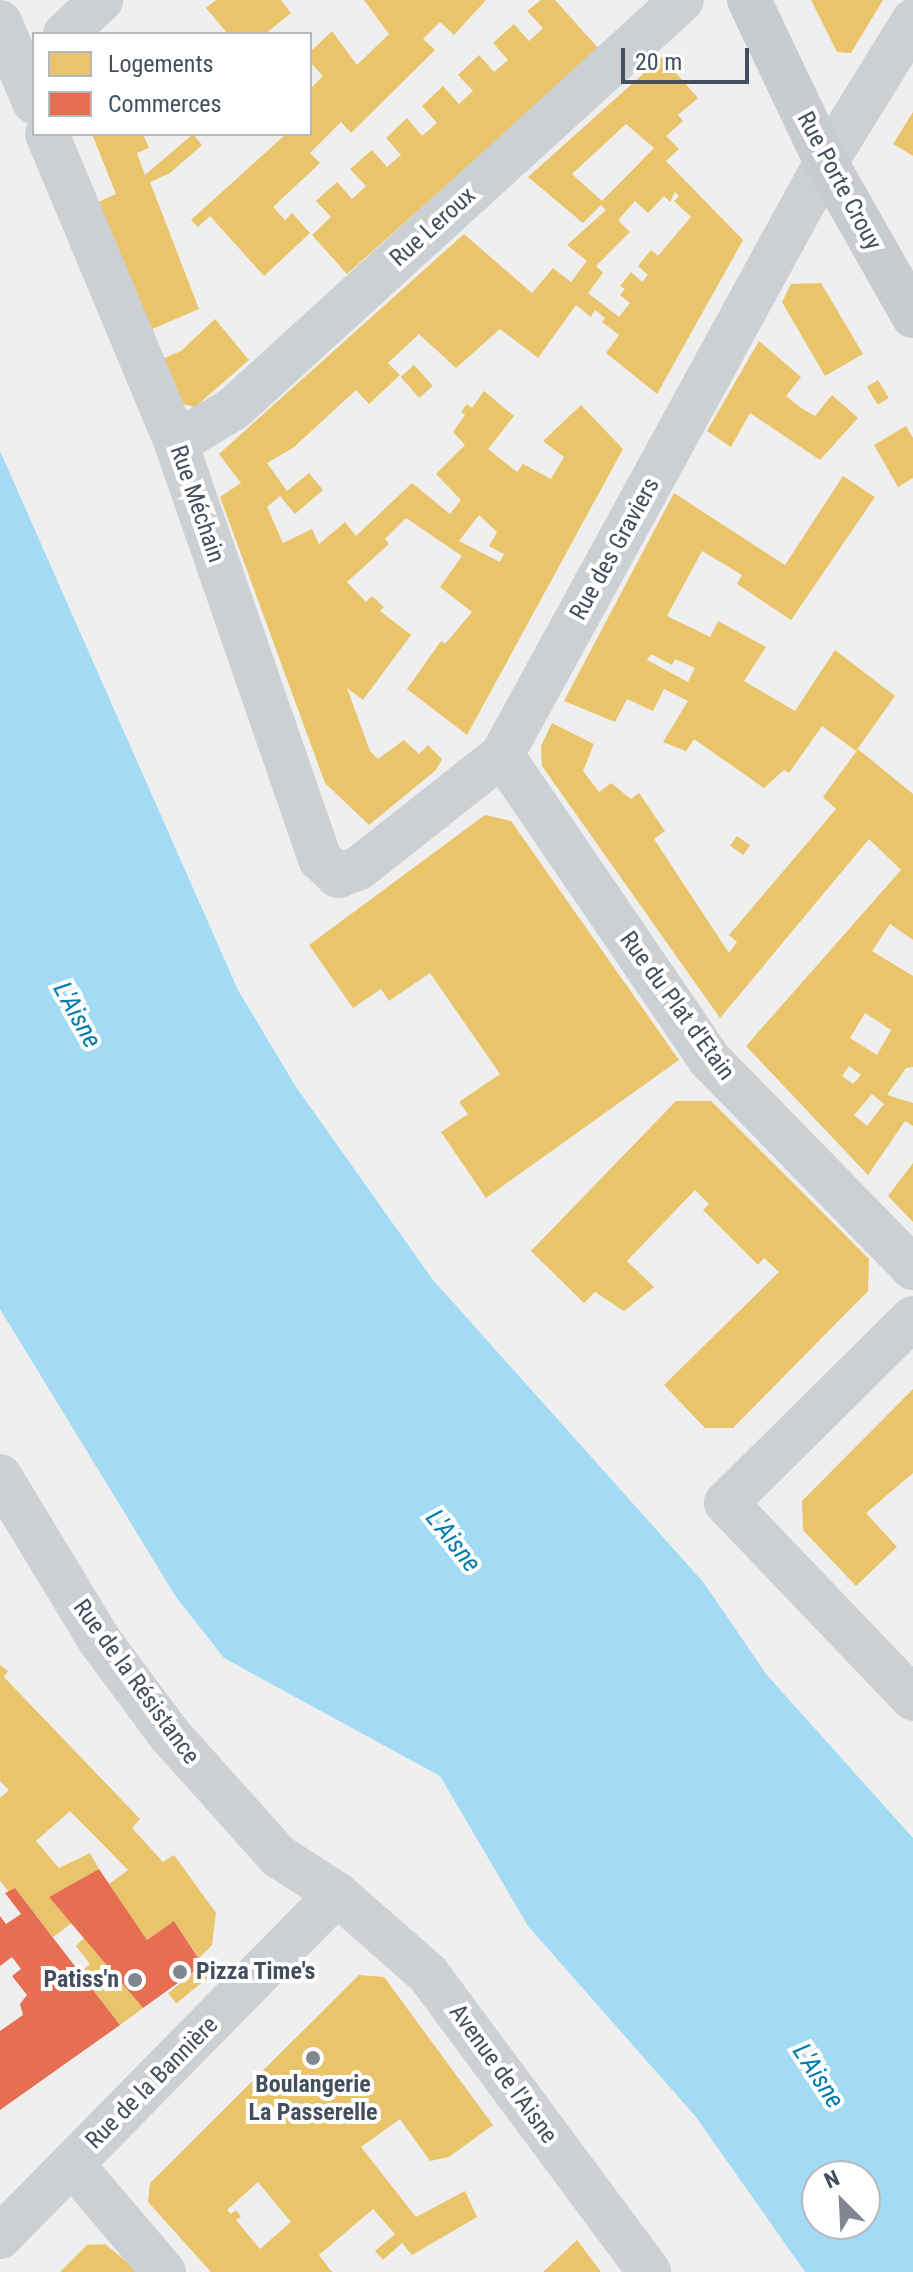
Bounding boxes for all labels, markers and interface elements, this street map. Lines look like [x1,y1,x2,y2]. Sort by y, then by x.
legend [32,32,312,136]
scale bar [625,32,753,82]
text: 20 m [635,48,682,76]
text: Logements [108,50,214,78]
text: Commerces [108,90,221,118]
street label: Rue Porte Crouy [791,107,887,255]
street label: Rue Leroux [384,181,482,273]
street label: Rue Méchain [164,442,230,566]
street label: Rue des Graviers [564,473,666,625]
street label: Rue du Plat d'Etain [613,926,741,1086]
water label: L'Aisne [46,976,108,1054]
water label: L'Aisne [419,1504,487,1578]
street label: Rue de la Résistance [67,1594,205,1770]
place label: Pizza Time's [196,1958,316,1986]
marker: Pizza Time's [171,1963,189,1981]
place label: Patiss'n [44,1966,119,1994]
marker: Patiss'n [126,1971,144,1989]
street label: Avenue de l'Aisne [443,1999,563,2149]
street label: Rue de la Bannière [80,2011,224,2155]
water label: L'Aisne [786,2038,850,2114]
marker: Boulangerie La Passerelle [304,2049,322,2067]
place label: Boulangerie La Passerelle [248,2071,378,2127]
north arrow [801,2160,881,2240]
text: N [821,2165,843,2194]

